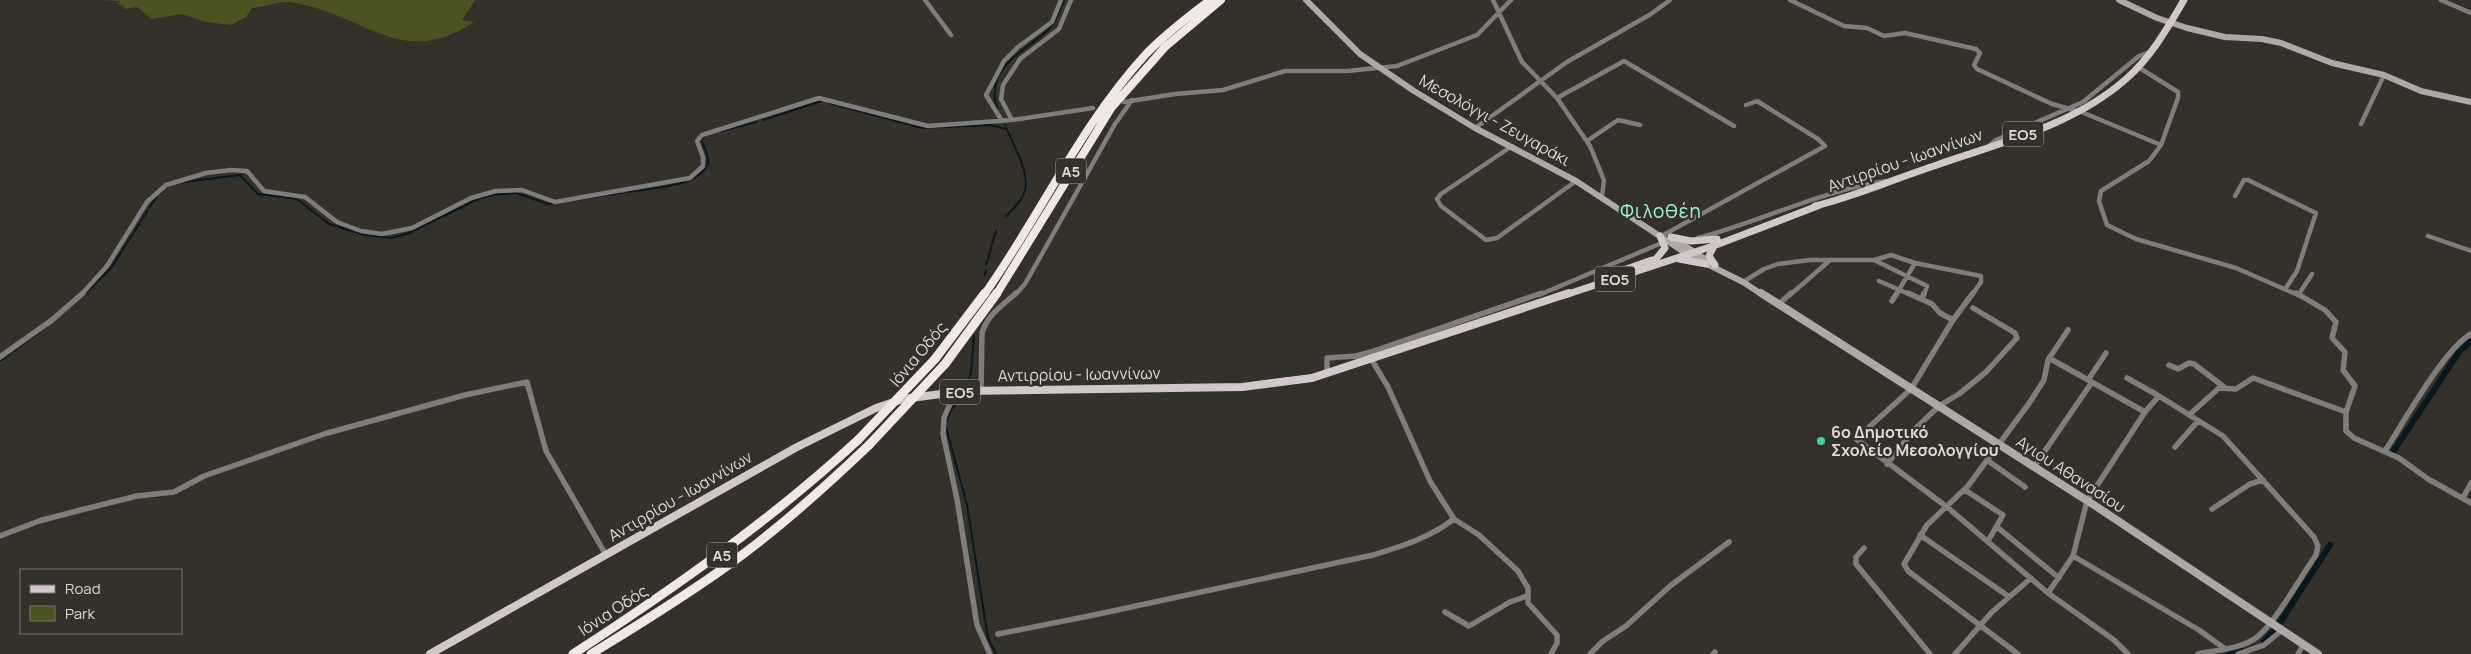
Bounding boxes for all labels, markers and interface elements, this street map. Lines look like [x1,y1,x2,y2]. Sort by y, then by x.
street label: Μεσολόγγι - Ζευγαράκι [1415,69,1575,171]
road number: ΕΟ5 [2003,122,2043,146]
street label: Αντιρρίου - Ιωαννίνων [1824,123,1986,197]
road number: Α5 [1056,158,1086,184]
district label: Φιλοθέη [1620,198,1702,224]
road number: ΕΟ5 [1595,266,1635,292]
street label: Ιόνια Οδός [884,317,952,391]
street label: Αντιρρίου - Ιωαννίνων [997,362,1161,386]
road number: ΕΟ5 [940,380,980,404]
place label: 6ο Δημοτικό Σχολείο Μεσολογγίου [1831,421,1999,461]
street label: Αγιου Αθανασίου [2012,430,2130,518]
marker: 6ο Δημοτικό Σχολείο Μεσολογγίου [1815,435,1827,447]
street label: Αντιρρίου - Ιωαννίνων [604,446,756,546]
road number: Α5 [707,542,737,568]
legend [20,569,182,634]
text: Road [65,578,101,599]
street label: Ιόνια Οδός [574,579,652,641]
text: Park [65,603,95,624]

